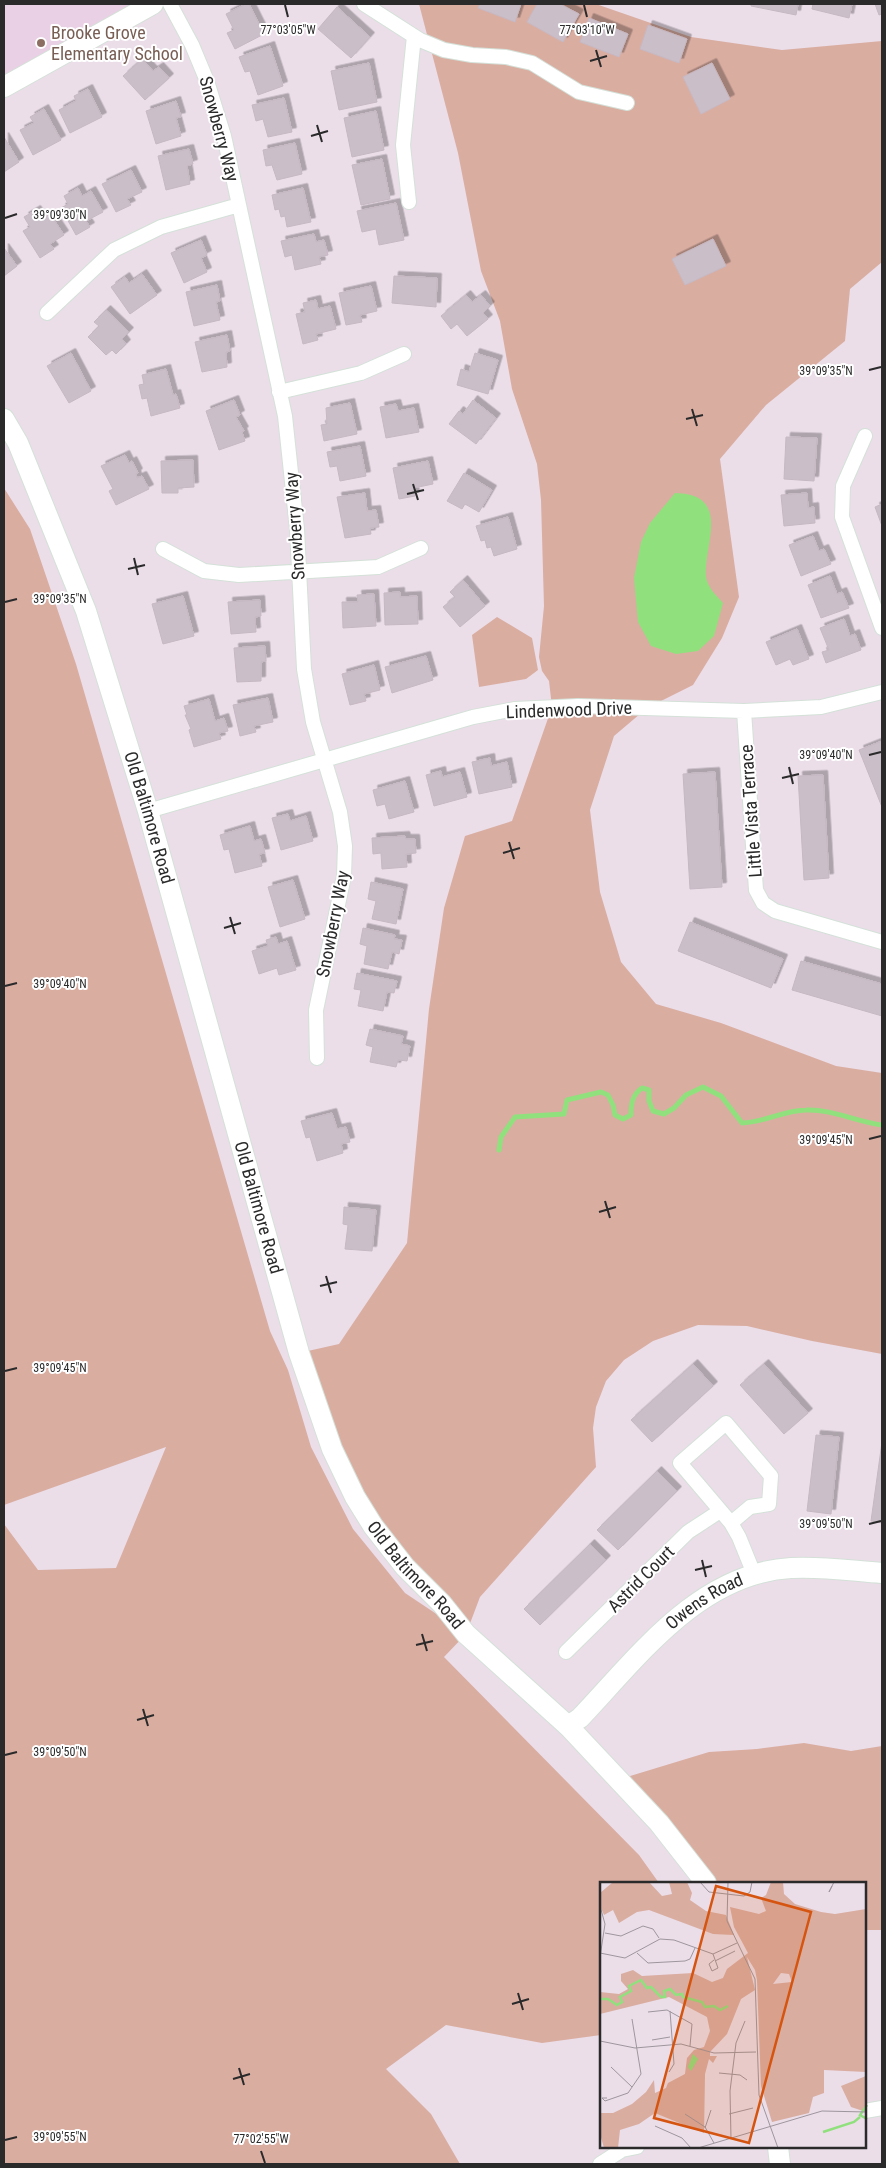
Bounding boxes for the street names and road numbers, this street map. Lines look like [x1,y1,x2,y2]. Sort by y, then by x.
street label: Snowberry Way [195,74,244,184]
street label: Snowberry Way [280,471,309,581]
street label: Lindenwood Drive [506,697,632,722]
street label: Little Vista Terrace [735,744,766,878]
street label: Old Baltimore Road [120,749,179,886]
street label: Snowberry Way [312,868,353,979]
street label: Old Baltimore Road [230,1139,287,1276]
street label: Old Baltimore Road [363,1517,469,1633]
street label: Astrid Court [603,1541,678,1616]
street label: Owens Road [661,1568,746,1634]

